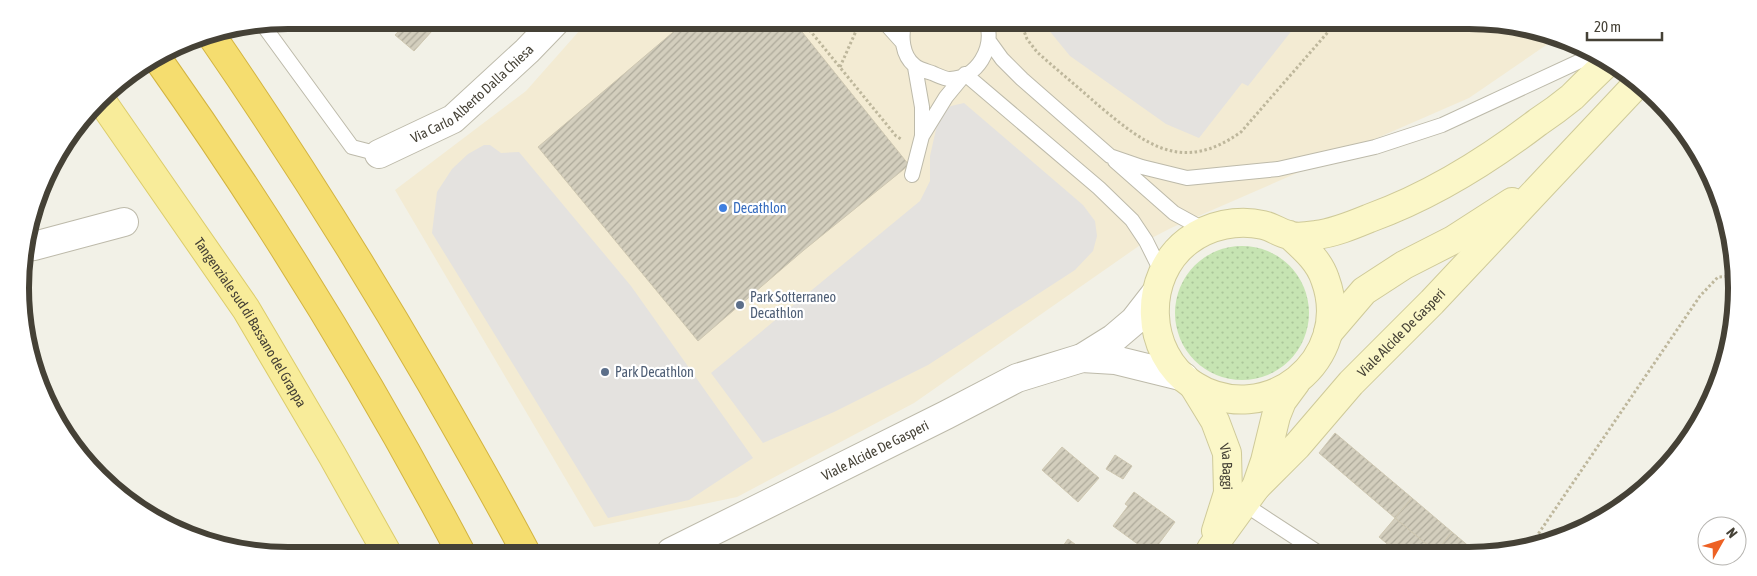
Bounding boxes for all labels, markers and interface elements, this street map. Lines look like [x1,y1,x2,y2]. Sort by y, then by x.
scale bar [1587,10,1662,42]
text: 20 m [1594,18,1621,35]
street label: Via Carlo Alberto Dalla Chiesa [408,41,537,146]
place label: Decathlon [733,200,787,216]
marker: Decathlon [717,202,729,214]
street label: Tangenziale sud di Bassano del Grappa [191,235,310,410]
street label: Viale Alcide De Gasperi [1354,285,1448,380]
place label: Park Sotterraneo Decathlon [750,289,836,321]
marker: Park Sotterraneo Decathlon [734,299,746,311]
place label: Park Decathlon [615,364,694,380]
marker: Park Decathlon [599,366,611,378]
street label: Viale Alcide De Gasperi [819,417,931,484]
street label: Via Baggi [1216,441,1236,490]
north arrow [1697,516,1747,566]
text: N [1723,525,1741,541]

